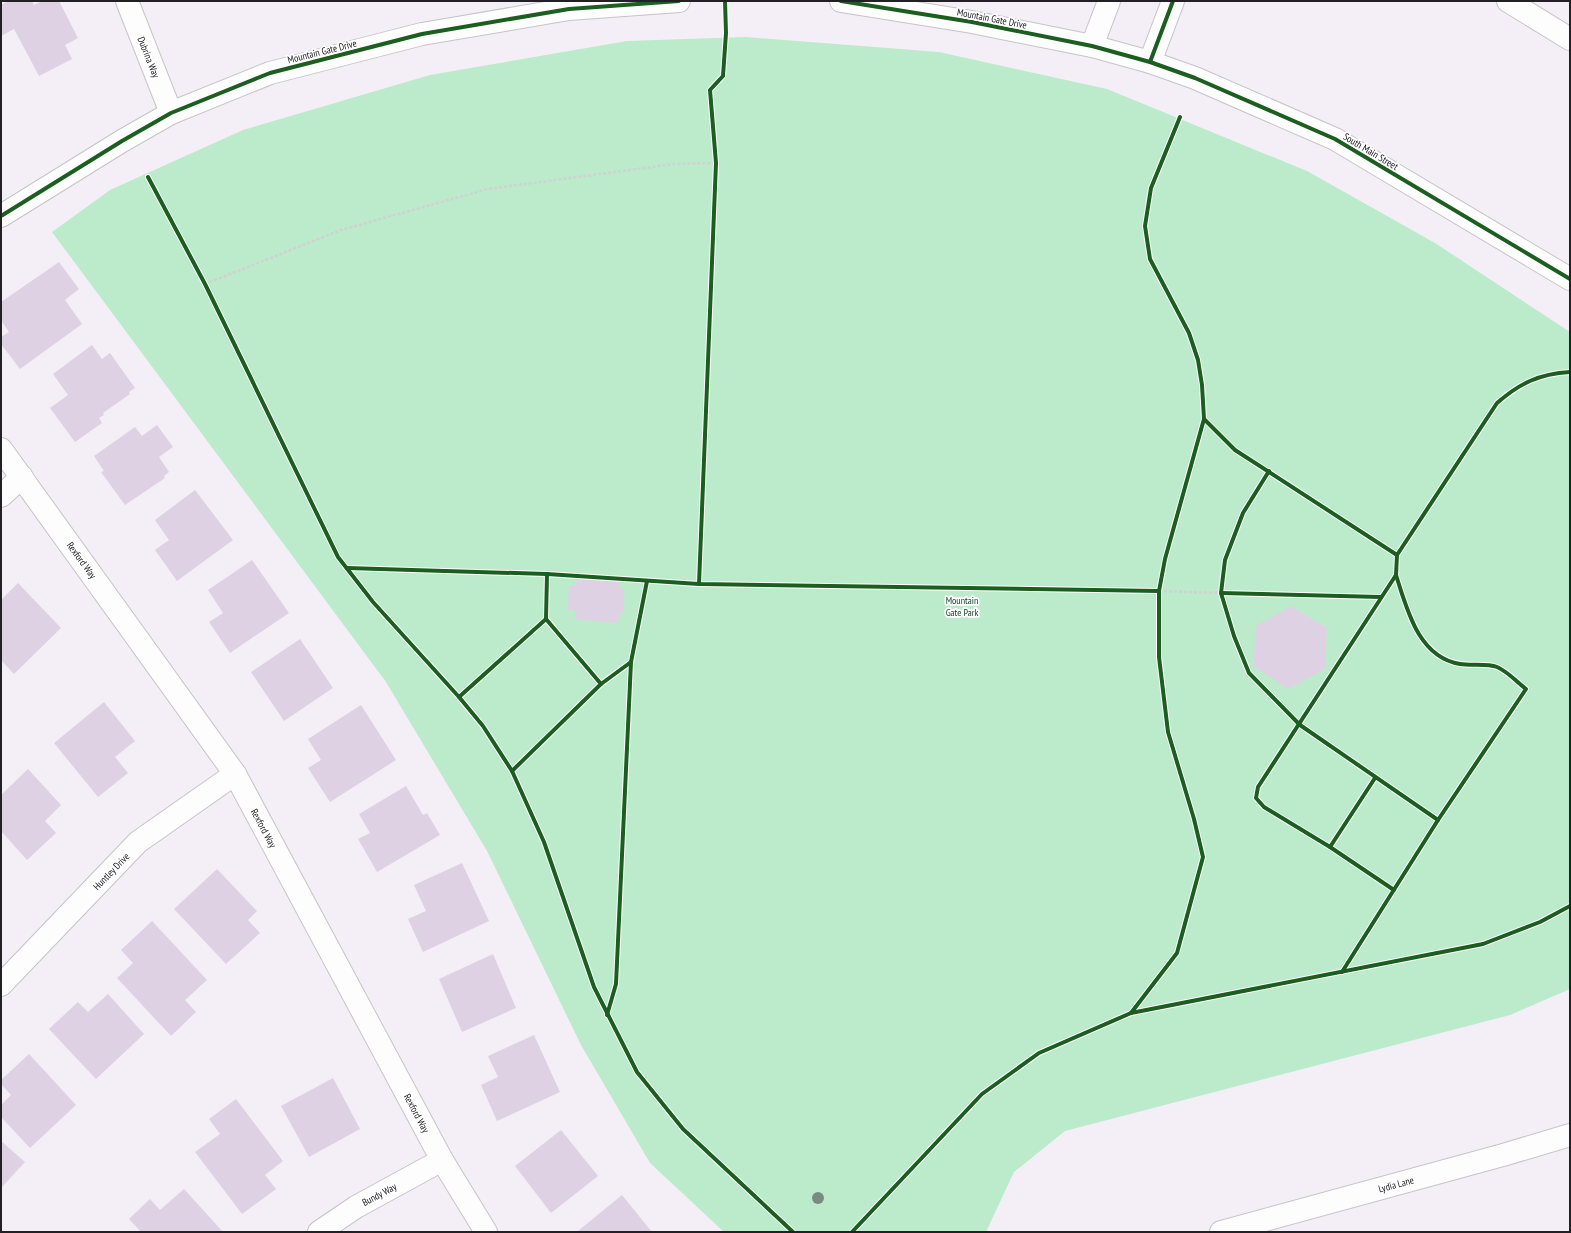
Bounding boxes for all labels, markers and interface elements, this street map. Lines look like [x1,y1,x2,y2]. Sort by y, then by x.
street label: Mountain Gate Drive [956,5,1028,32]
street label: Dubrina Way [134,35,163,80]
street label: Mountain Gate Drive [286,37,358,66]
street label: South Main Street [1341,130,1401,173]
street label: Rexford Way [64,539,99,581]
park label: Mountain Gate Park [946,594,978,619]
street label: Rexford Way [248,806,279,850]
street label: Huntley Drive [90,850,132,893]
street label: Rexford Way [401,1091,432,1135]
street label: Lydia Lane [1377,1174,1415,1195]
street label: Bundy Way [360,1180,399,1209]

